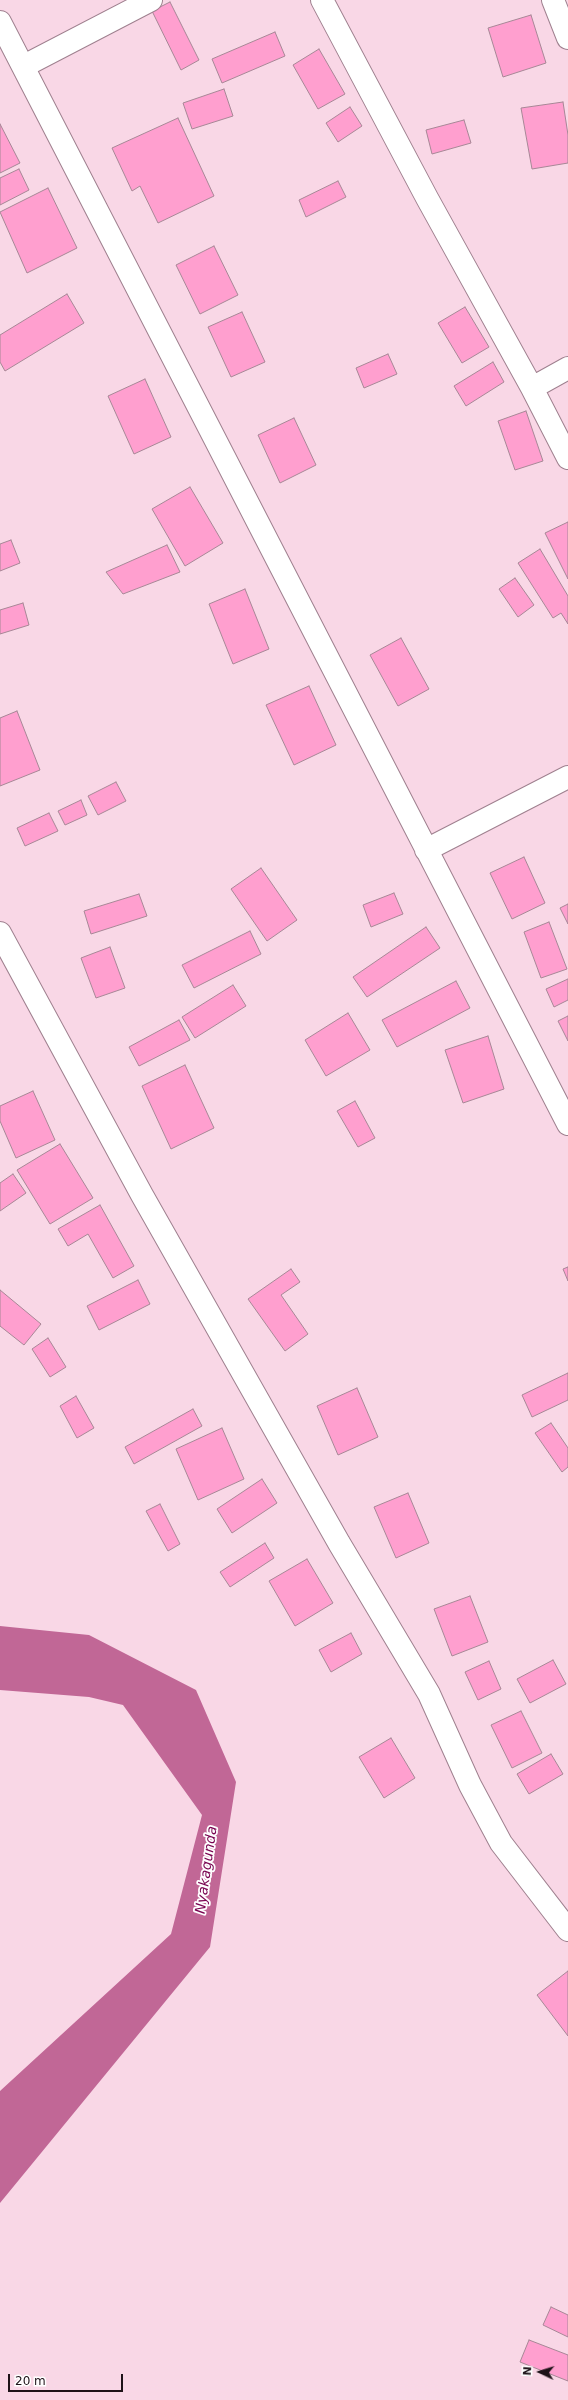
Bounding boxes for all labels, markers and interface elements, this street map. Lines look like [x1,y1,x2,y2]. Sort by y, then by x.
water label: Nyakagunda [193,1825,221,1915]
north arrow [520,2352,560,2392]
scale bar [10,2366,125,2392]
text: N [521,2366,534,2376]
text: 20 m [15,2374,46,2388]

